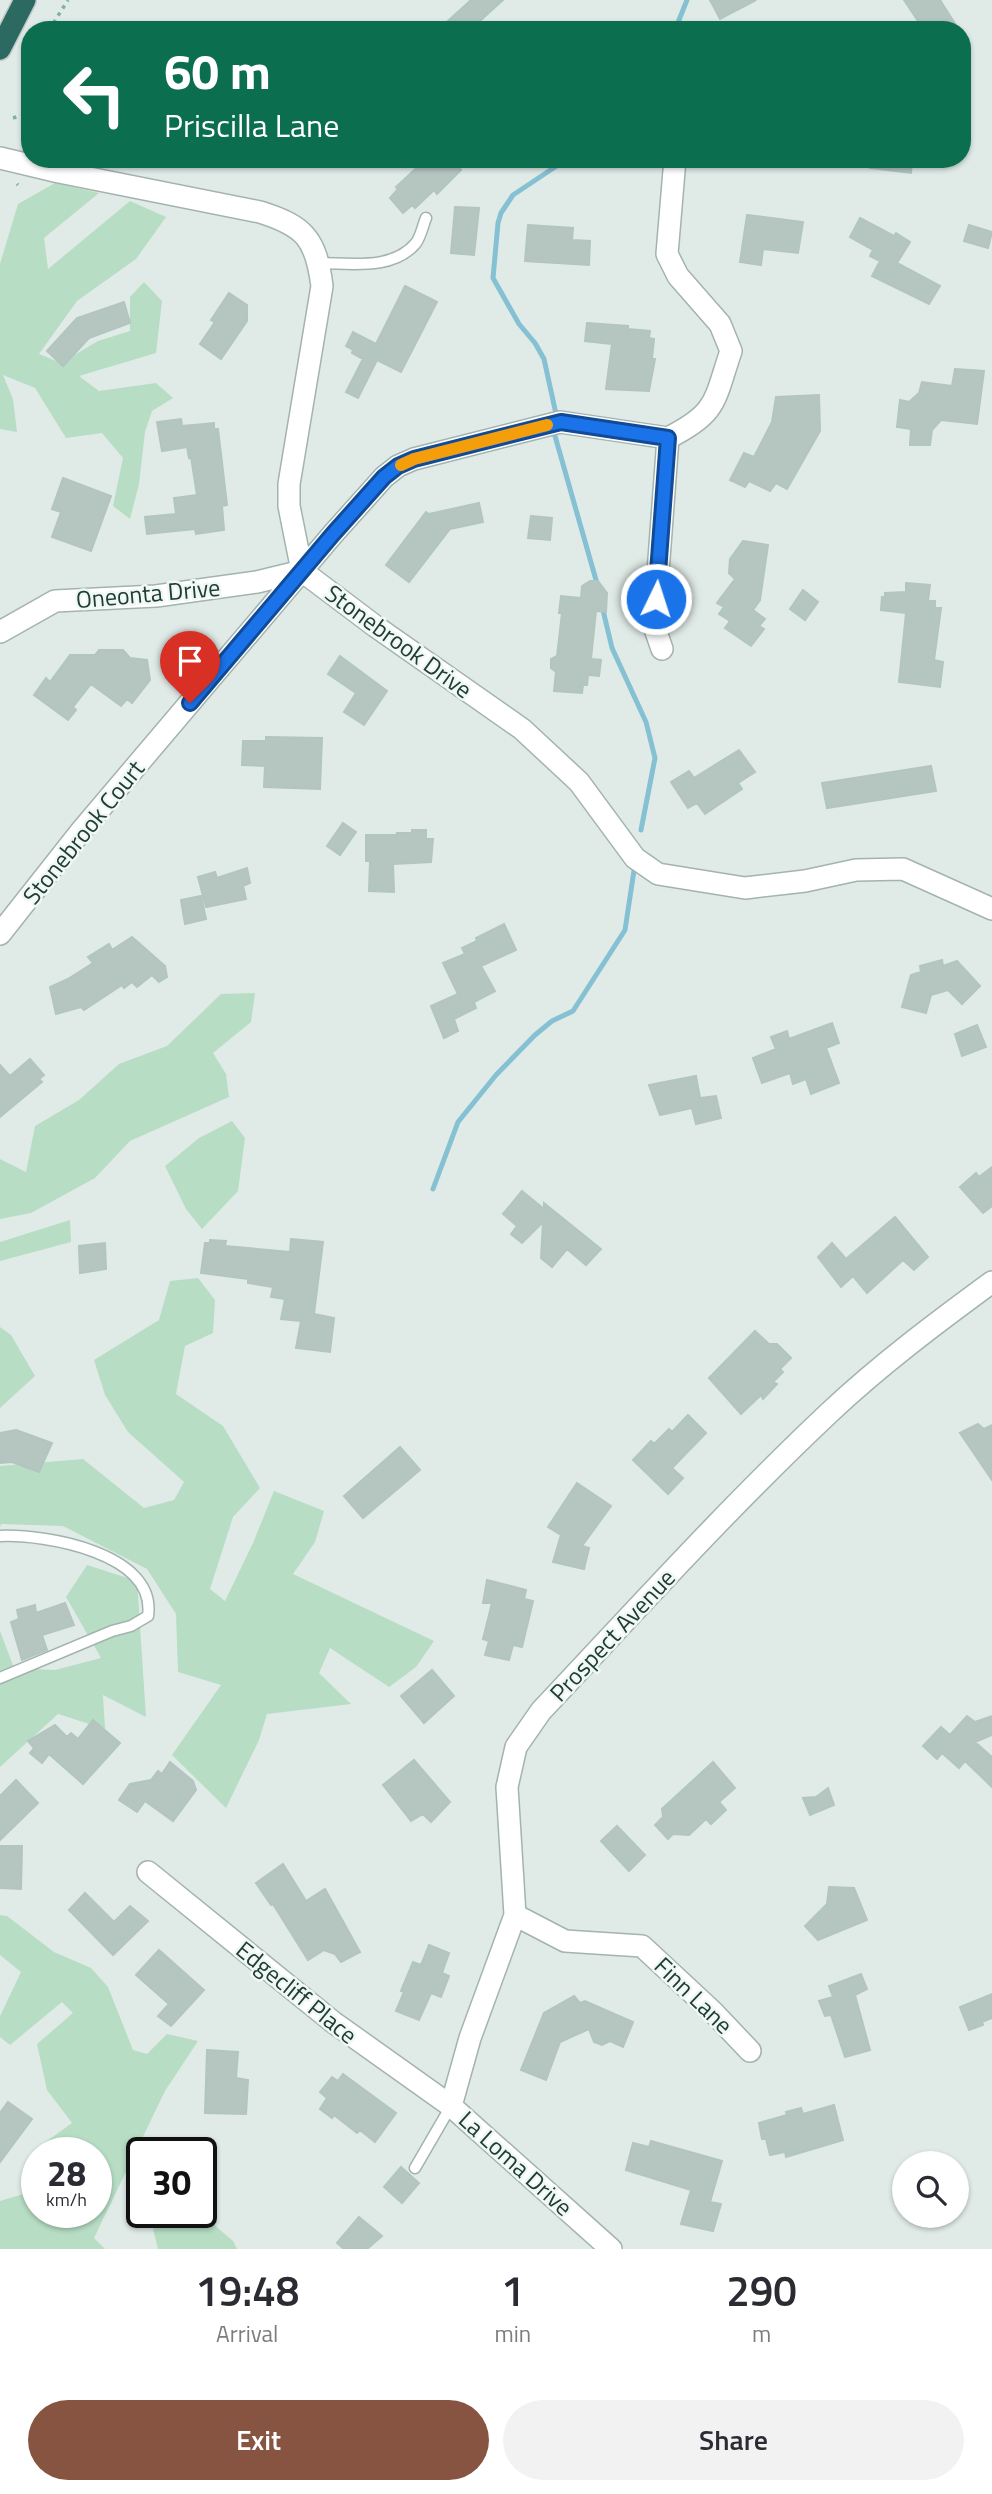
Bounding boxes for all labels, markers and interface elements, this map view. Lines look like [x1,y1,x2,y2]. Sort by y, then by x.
text: 60 m [164,33,271,108]
icon: left [49,49,140,140]
text: Priscilla Lane [164,101,339,149]
position arrow [619,562,693,636]
street label: Oneonta Drive [74,569,222,617]
street label: Stonebrook Drive [318,575,480,707]
pin [160,631,220,703]
icon: arrive [171,642,209,680]
street label: Stonebrook Court [13,752,153,912]
street label: Prospect Avenue [541,1561,683,1709]
street label: Edgecliff Place [229,1932,365,2052]
street label: Finn Lane [646,1948,742,2042]
street label: La Loma Drive [451,2102,581,2224]
speed limit sign: 30 [126,2137,217,2228]
text: 28 [47,2146,86,2200]
map controls [892,2151,969,2228]
button: search [892,2151,969,2228]
text: km/h [46,2186,87,2213]
text: 19:48 [195,2258,299,2322]
text: 1 [501,2258,525,2322]
text: 290 [726,2258,797,2322]
text: Arrival [216,2316,278,2351]
text: min [494,2316,531,2351]
text: m [752,2316,771,2351]
button: Exit [28,2400,489,2480]
button: Share [503,2400,964,2480]

